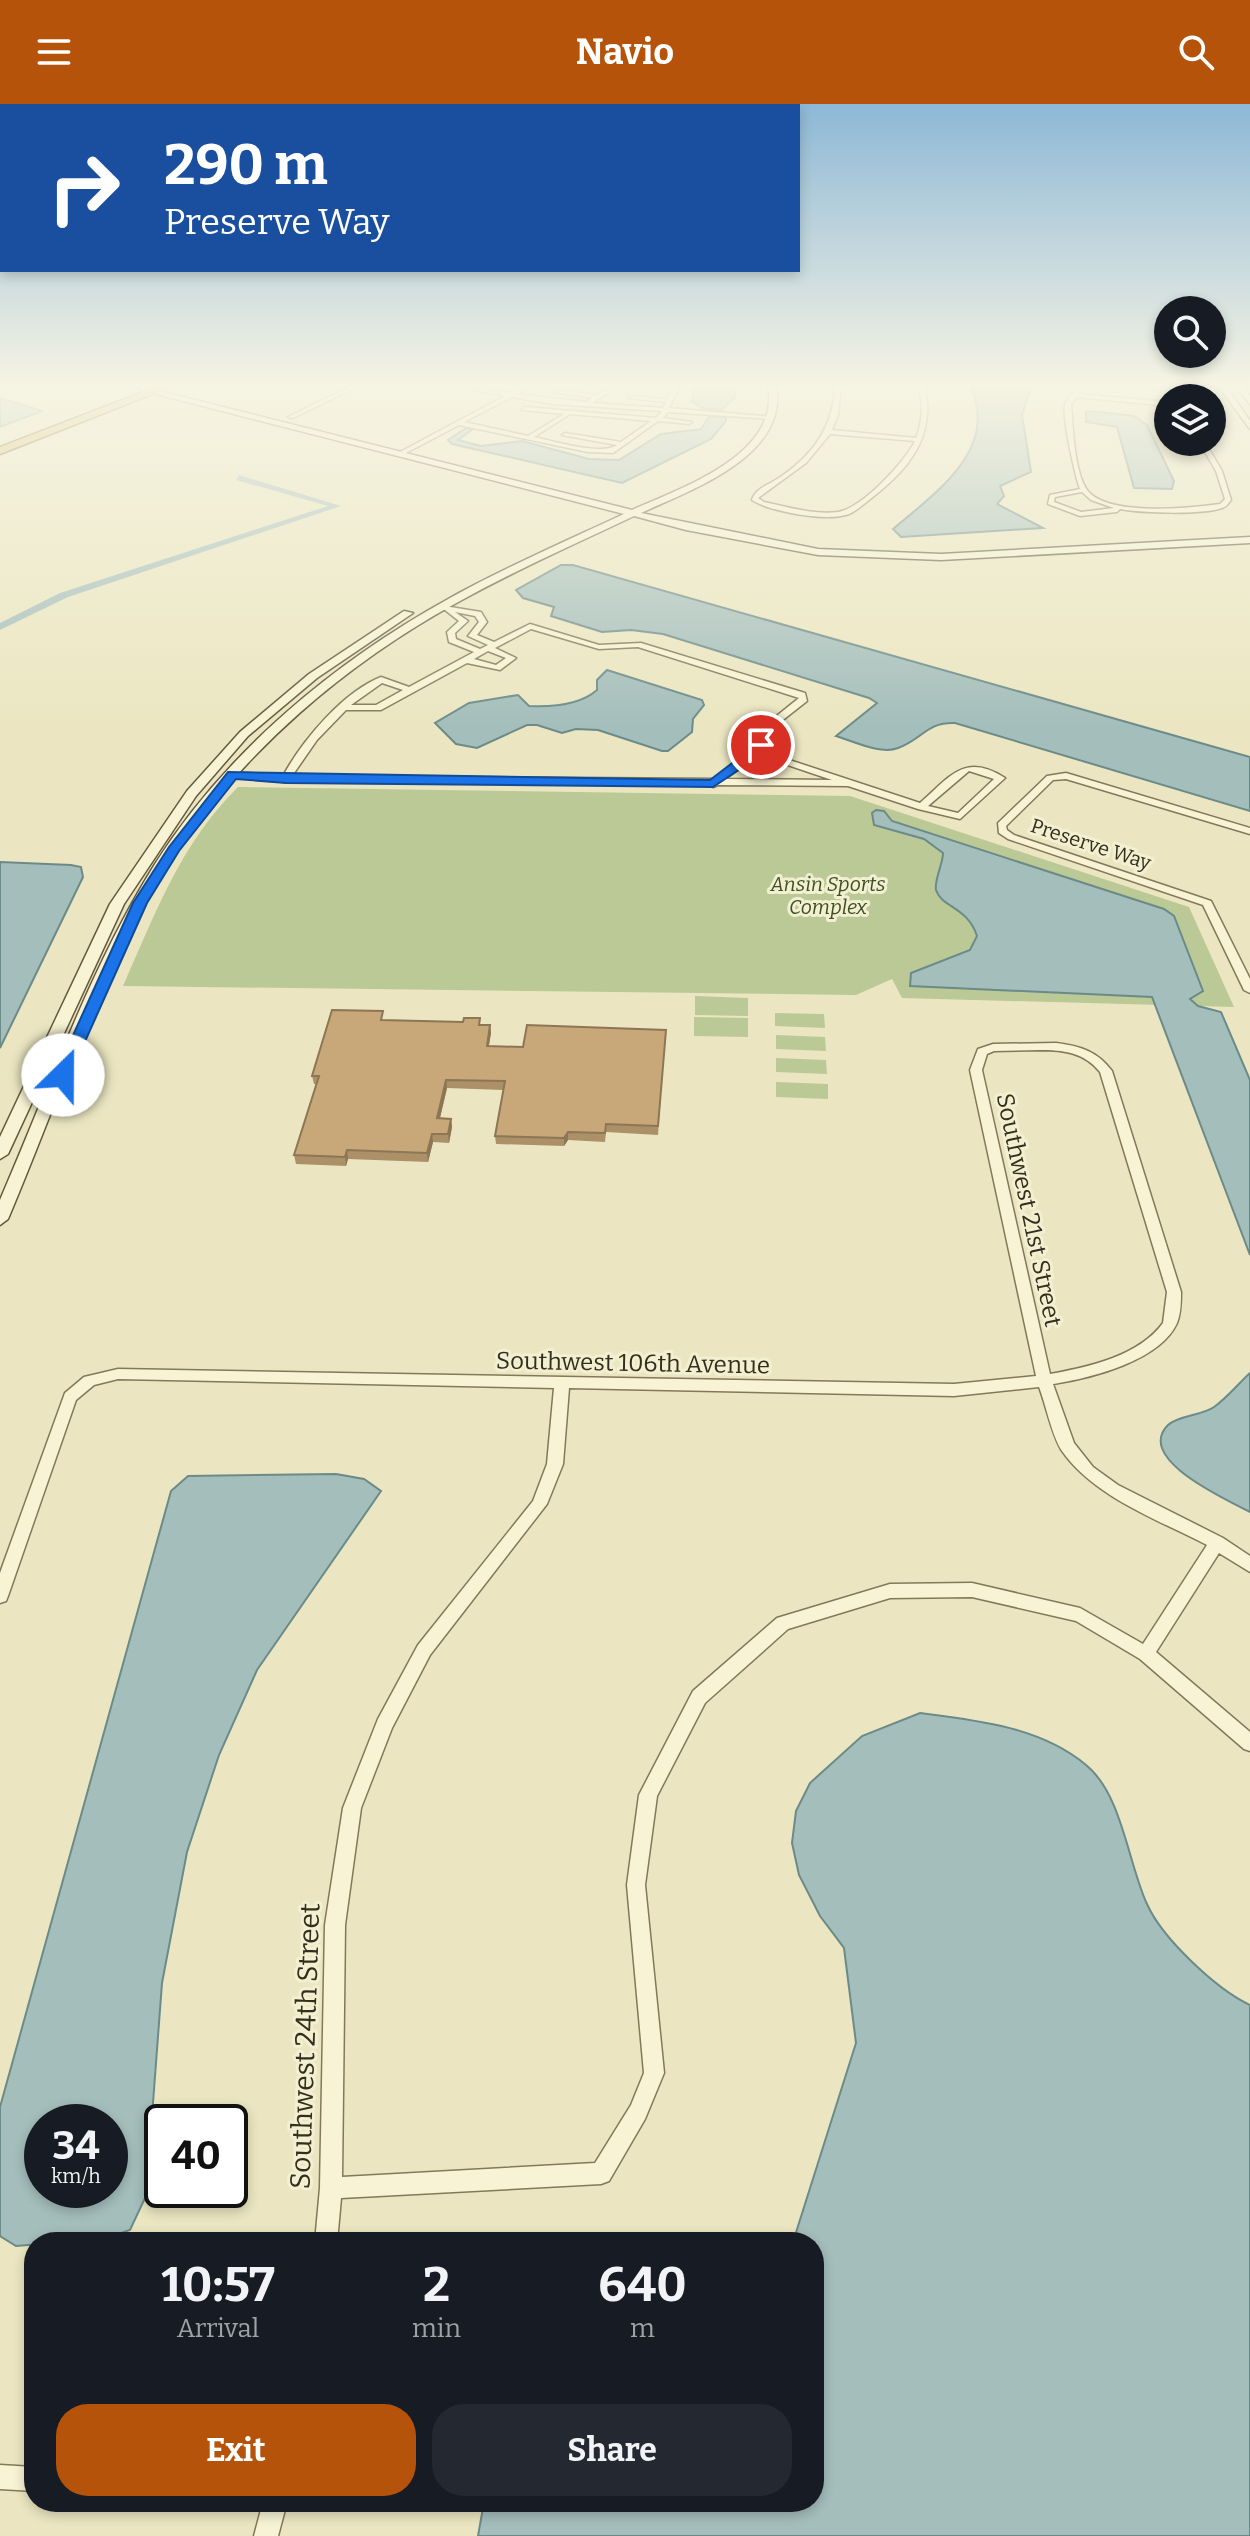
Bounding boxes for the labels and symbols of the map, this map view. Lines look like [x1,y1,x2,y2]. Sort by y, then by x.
pin [727,711,795,779]
street label: Preserve Way [1028,813,1155,875]
park label: Ansin Sports Complex [770,872,885,919]
position arrow [21,1033,105,1117]
street label: Southwest 21st Street [991,1091,1067,1330]
street label: Southwest 106th Avenue [496,1347,770,1379]
street label: Southwest 24th Street [284,1902,326,2190]
speed limit sign: 40 [144,2104,248,2208]

